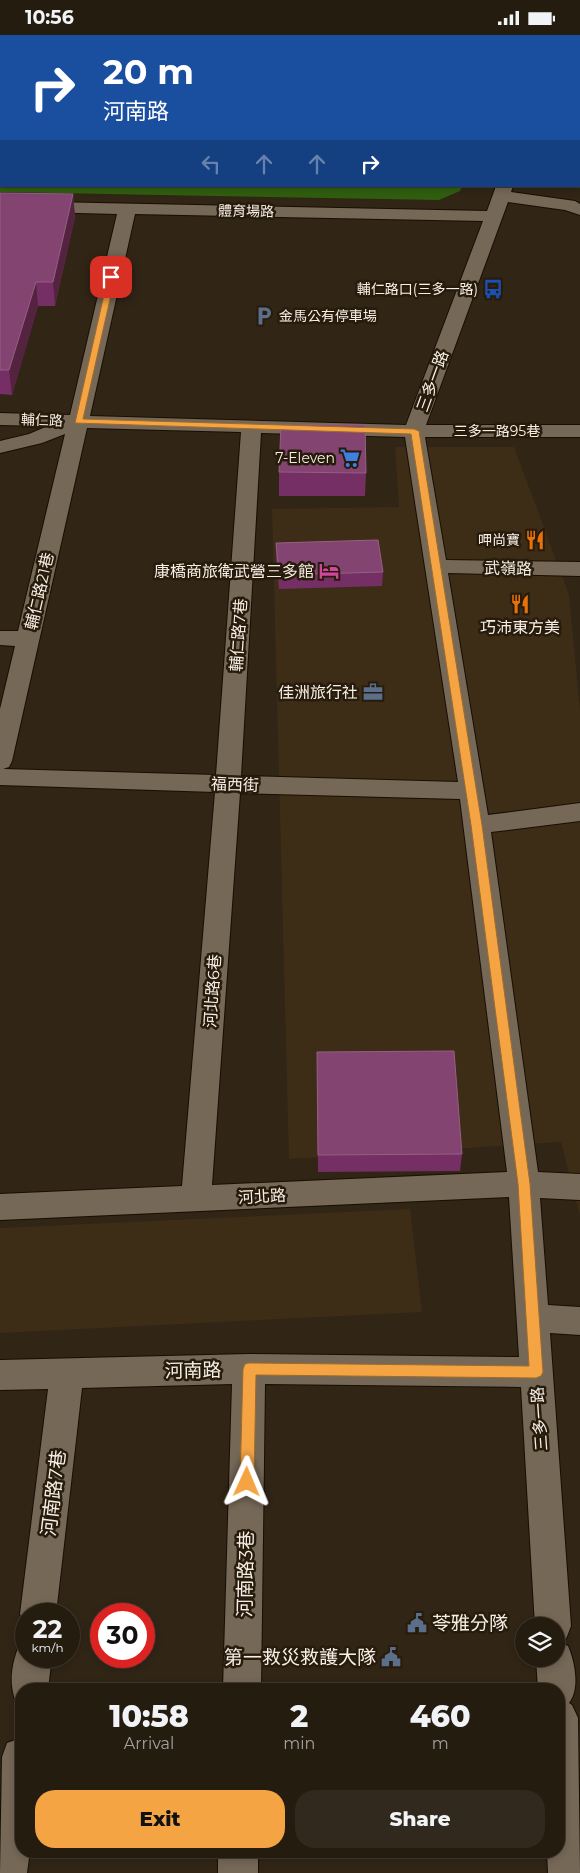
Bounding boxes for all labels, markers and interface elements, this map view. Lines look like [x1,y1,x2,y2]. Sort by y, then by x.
text: 10:56 [25,6,74,29]
text: 20 m [103,50,194,93]
icon: right [20,55,85,120]
text: 河南路 [103,98,169,125]
icon: left [197,150,225,178]
icon: ahead [250,150,278,178]
icon: ahead [303,150,331,178]
icon: right [356,150,384,178]
street label: 體育場路 [218,202,274,220]
pin [90,256,132,298]
icon: arrive [97,263,125,291]
bus stop icon: 輔仁路口(三多一路) [482,278,504,300]
place label: 輔仁路口(三多一路) [357,280,478,298]
parking icon: 金馬公有停車場 [253,305,275,327]
place label: 金馬公有停車場 [279,307,377,325]
street label: 三多一路 [413,348,452,414]
street label: 輔仁路 [21,410,63,430]
street label: 三多一路95巷 [454,422,540,440]
supermarket icon: 7-Eleven [339,447,361,469]
place label: 7-Eleven [275,449,335,467]
restaurant icon: 呷尚寶 [524,529,546,551]
place label: 呷尚寶 [478,531,520,549]
street label: 輔仁路21巷 [21,551,58,632]
street label: 武嶺路 [484,559,532,578]
hotel icon: 康橋商旅衛武營三多館 [318,560,340,582]
place label: 康橋商旅衛武營三多館 [154,562,314,581]
restaurant icon: 巧沛東方美 [509,593,531,615]
street label: 輔仁路7巷 [226,598,251,672]
place label: 巧沛東方美 [480,618,560,637]
office icon: 佳洲旅行社 [362,681,384,703]
place label: 佳洲旅行社 [278,683,358,702]
street label: 福西街 [211,774,259,795]
street label: 河北路6巷 [200,954,225,1028]
street label: 河北路 [238,1186,286,1207]
street label: 河南路 [164,1359,222,1382]
street label: 三多一路 [528,1386,551,1452]
street label: 河南路7巷 [37,1448,70,1538]
position arrow [220,1455,272,1507]
street label: 河南路3巷 [233,1530,258,1618]
speed limit sign: 30 [90,1603,155,1668]
public building icon: 苓雅分隊 [406,1612,428,1634]
place label: 苓雅分隊 [432,1612,508,1635]
text: 22 [33,1614,62,1644]
map controls [515,1617,565,1667]
button: layers [515,1617,565,1667]
text: km/h [31,1640,64,1655]
place label: 第一救災救護大隊 [224,1646,376,1669]
public building icon: 第一救災救護大隊 [380,1646,402,1668]
text: 10:58 [109,1698,189,1735]
text: 2 [290,1698,308,1735]
text: 460 [410,1698,471,1735]
text: Arrival [124,1734,174,1753]
text: min [283,1734,315,1753]
text: m [432,1734,449,1753]
button: Exit [35,1790,285,1848]
button: Share [295,1790,545,1848]

